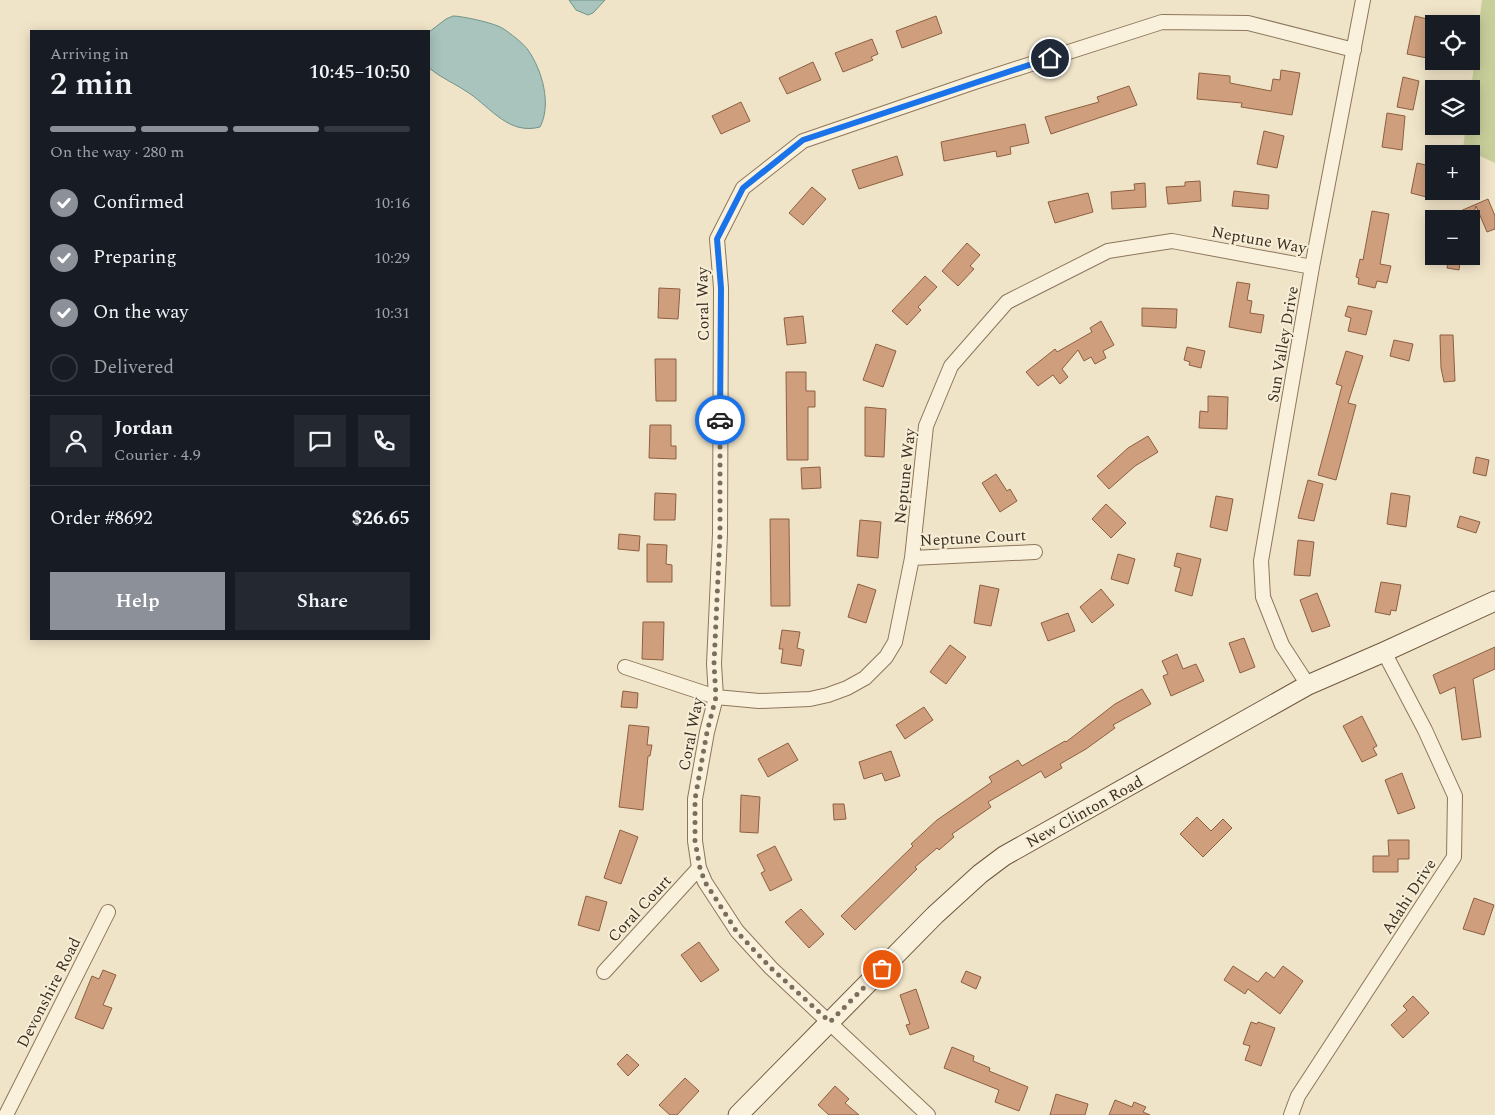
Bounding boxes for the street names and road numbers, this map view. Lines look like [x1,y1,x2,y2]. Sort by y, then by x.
street label: Neptune Way [1209,220,1310,260]
street label: Coral Way [690,265,716,341]
street label: Sun Valley Drive [1261,284,1305,404]
street label: Neptune Way [888,426,922,525]
street label: Neptune Court [919,523,1027,553]
street label: Coral Way [672,694,710,773]
street label: New Clinton Road [1021,770,1148,854]
street label: Adahi Drive [1375,854,1442,939]
street label: Coral Court [602,869,678,948]
street label: Devonshire Road [11,933,87,1052]

